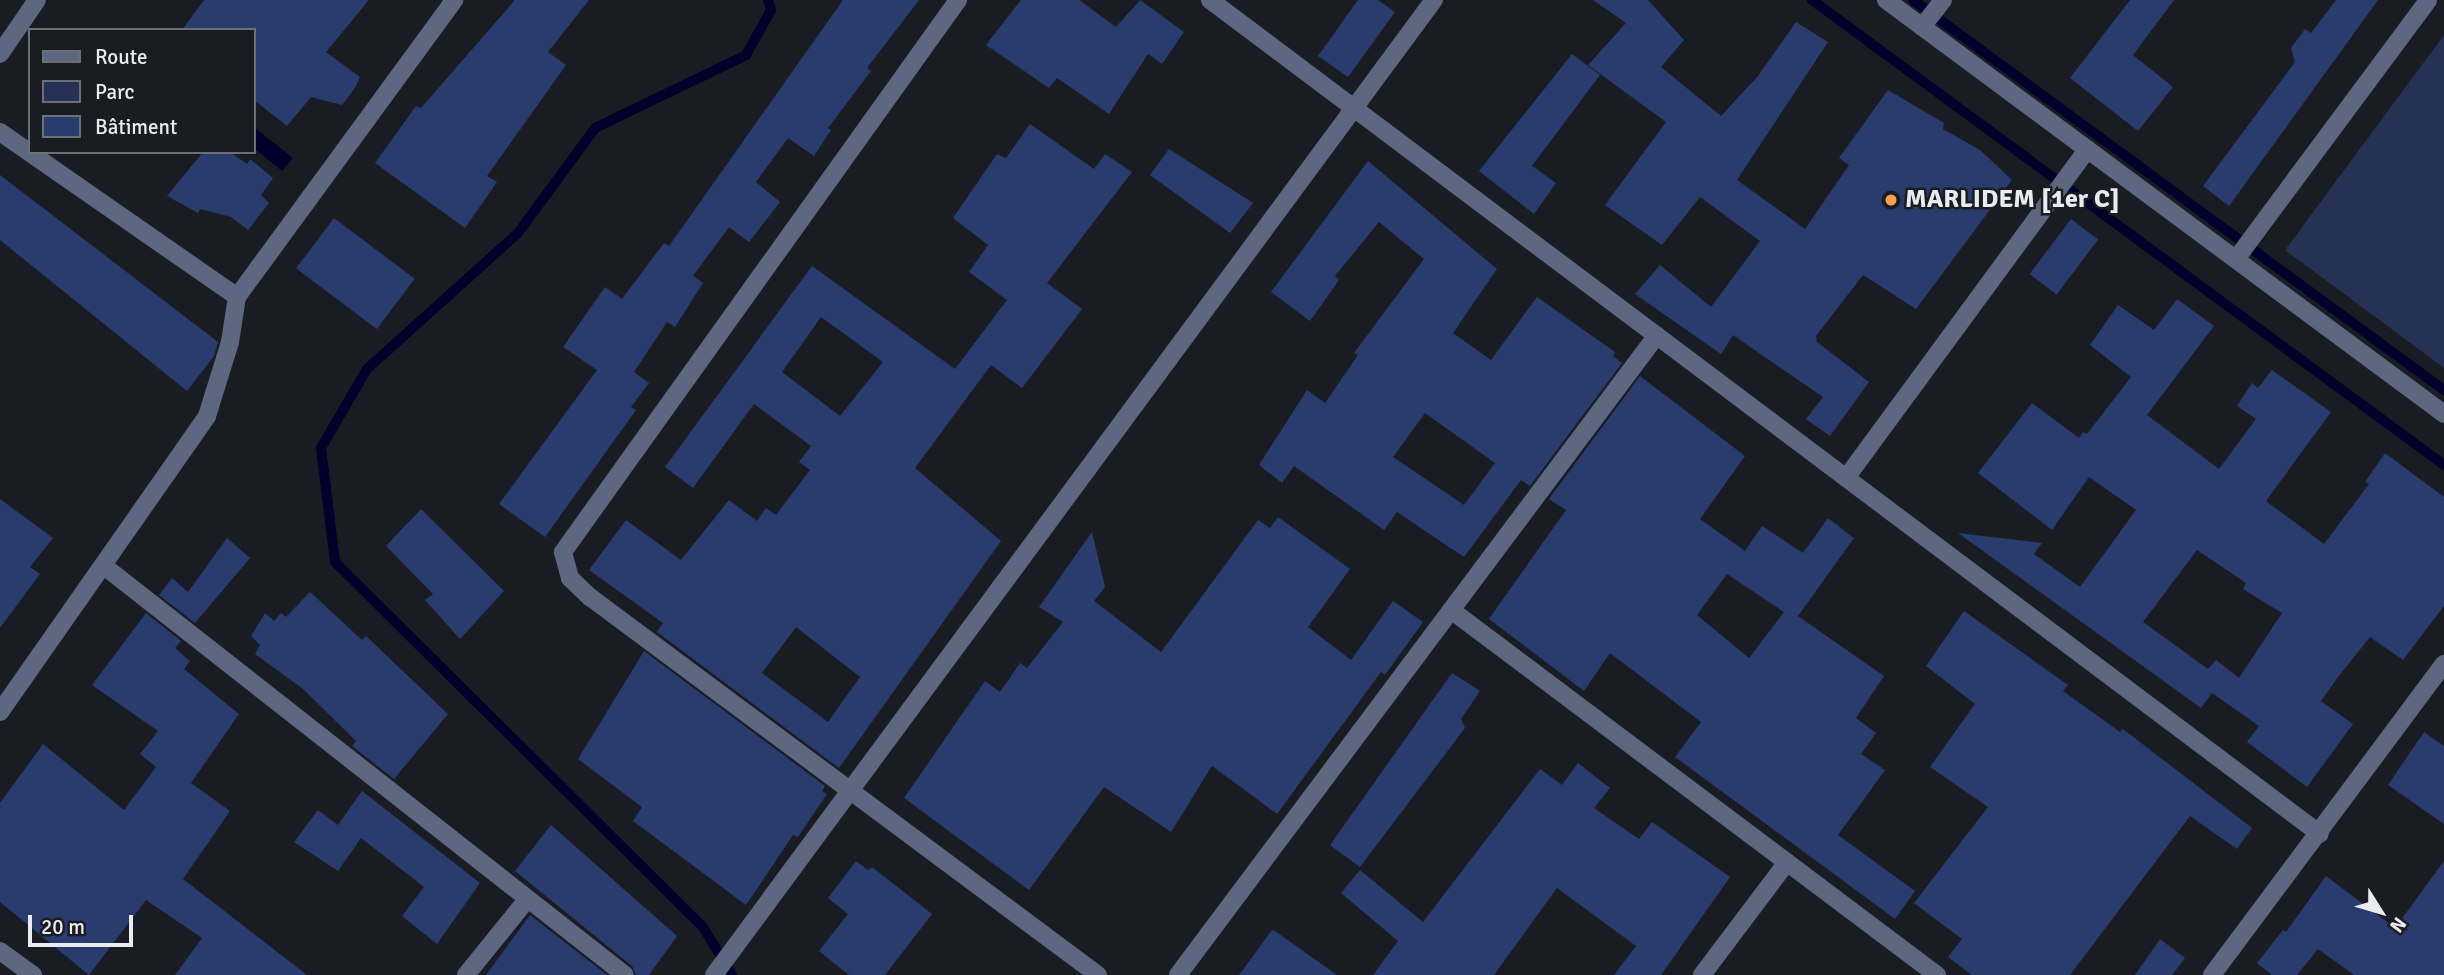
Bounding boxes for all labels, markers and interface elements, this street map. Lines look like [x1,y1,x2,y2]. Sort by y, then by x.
legend [28,28,256,154]
text: Route [95,44,147,70]
text: Parc [95,79,134,105]
text: Bâtiment [95,114,177,140]
place label: MARLIDEM [1er C] [1905,184,2120,216]
marker: MARLIDEM [1er C] [1883,192,1899,208]
north arrow [2346,877,2416,947]
scale bar [32,902,136,946]
text: N [2384,912,2411,937]
text: 20 m [41,914,85,940]

